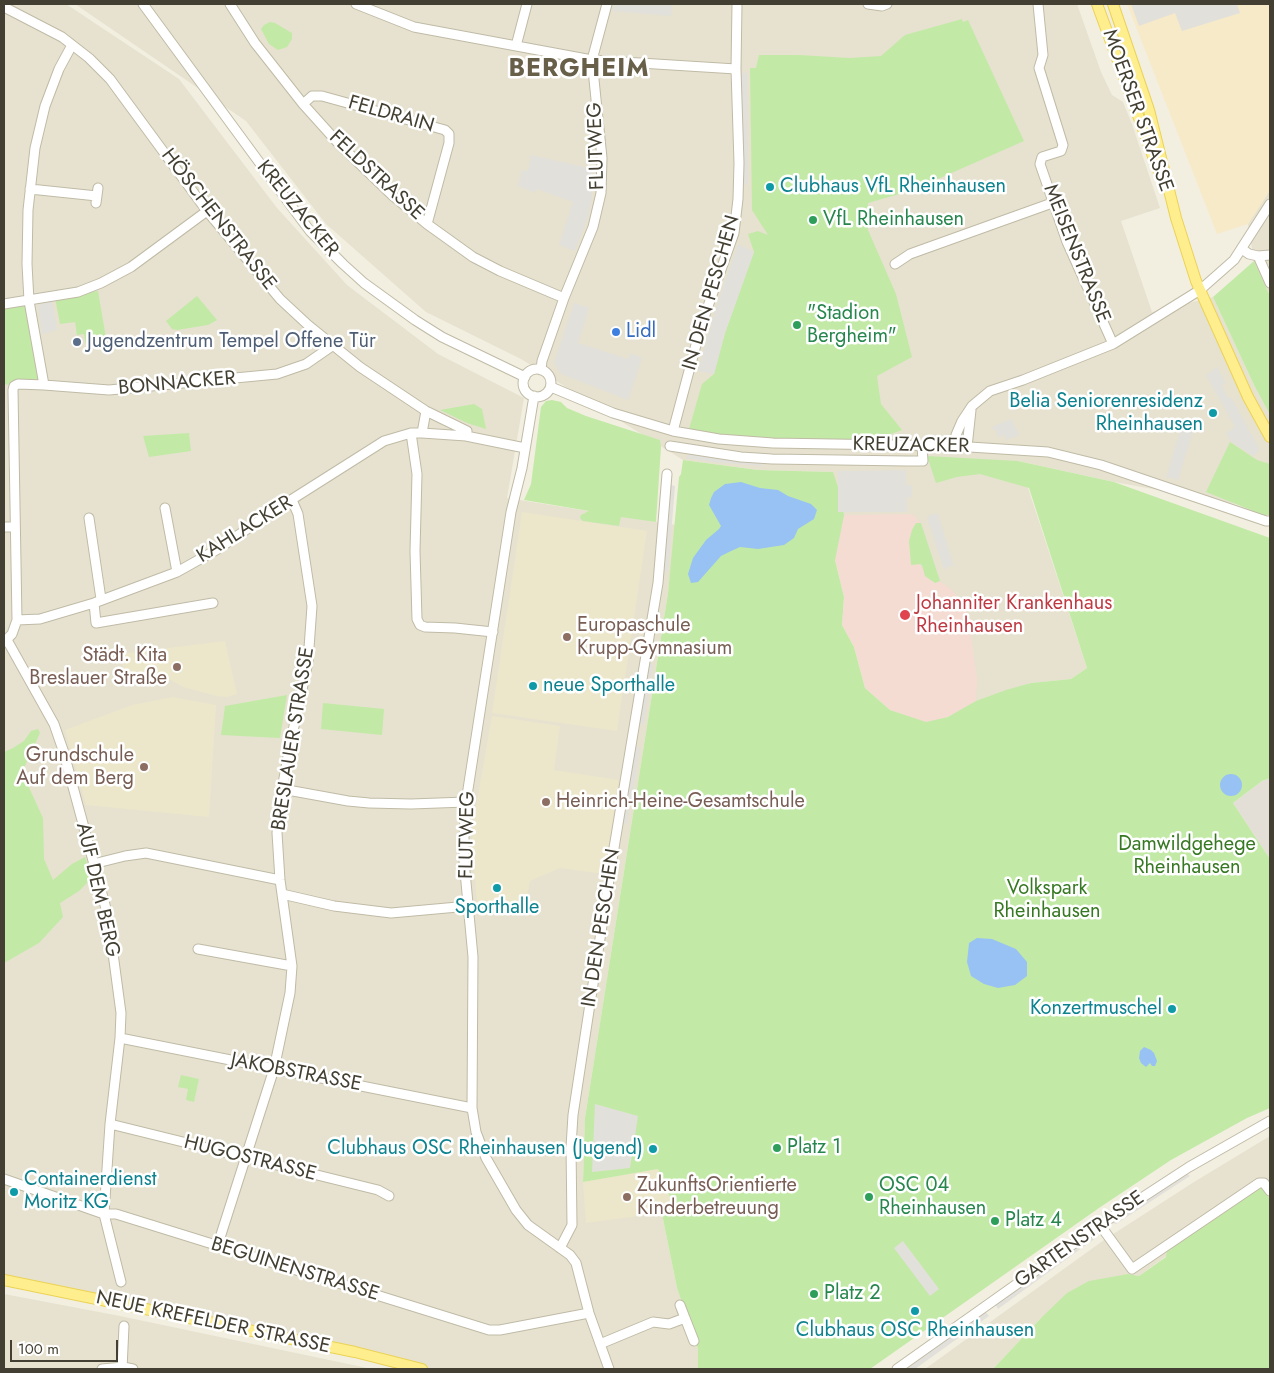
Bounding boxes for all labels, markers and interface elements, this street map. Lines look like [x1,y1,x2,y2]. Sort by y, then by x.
street label: MOERSER STRASSE [1096,27,1178,195]
district label: BERGHEIM [507,55,651,85]
street label: FELDRAIN [345,91,437,139]
street label: FLUTWEG [583,102,611,190]
street label: FELDSTRASSE [324,126,428,226]
street label: HÖSCHENSTRASSE [155,144,281,296]
street label: KREUZACKER [251,156,343,262]
place label: Clubhaus VfL Rheinhausen [780,175,1006,199]
marker: Clubhaus VfL Rheinhausen [764,181,776,193]
street label: MEISENSTRASSE [1037,181,1115,327]
place label: VfL Rheinhausen [823,208,964,232]
street label: IN DEN PESCHEN [678,213,746,373]
marker: VfL Rheinhausen [807,214,819,226]
place label: "Stadion Bergheim" [807,302,897,349]
marker: "Stadion Bergheim" [791,319,803,331]
place label: Lidl [626,320,656,344]
marker: Lidl [610,326,622,338]
place label: Jugendzentrum Tempel Offene Tür [87,330,376,354]
marker: Jugendzentrum Tempel Offene Tür [71,336,83,348]
street label: BONNACKER [117,367,237,401]
place label: Belia Seniorenresidenz Rheinhausen [1009,390,1203,437]
marker: Belia Seniorenresidenz Rheinhausen [1207,407,1219,419]
street label: KREUZACKER [852,433,970,459]
street label: KAHLACKER [193,491,297,569]
place label: Johanniter Krankenhaus Rheinhausen [916,592,1112,639]
marker: Johanniter Krankenhaus Rheinhausen [898,608,912,622]
place label: Europaschule Krupp-Gymnasium [577,614,732,661]
marker: Europaschule Krupp-Gymnasium [561,631,573,643]
place label: Städt. Kita Breslauer Straße [29,644,167,691]
street label: BRESLAUER STRASSE [268,646,320,832]
marker: Städt. Kita Breslauer Straße [171,661,183,673]
place label: neue Sporthalle [543,674,675,698]
marker: neue Sporthalle [527,680,539,692]
place label: Grundschule Auf dem Berg [16,744,134,791]
marker: Grundschule Auf dem Berg [138,761,150,773]
place label: Heinrich-Heine-Gesamtschule [556,790,805,814]
street label: FLUTWEG [455,791,481,879]
marker: Heinrich-Heine-Gesamtschule [540,796,552,808]
street label: AUF DEM BERG [70,820,124,960]
park label: Damwildgehege Rheinhausen [1118,833,1256,880]
street label: IN DEN PESCHEN [578,847,626,1009]
park label: Volkspark Rheinhausen [993,877,1101,924]
marker: Sporthalle [491,882,503,894]
place label: Sporthalle [455,896,539,920]
place label: Konzertmuschel [1030,997,1162,1021]
marker: Konzertmuschel [1166,1003,1178,1015]
street label: JAKOBSTRASSE [229,1049,363,1097]
street label: HUGOSTRASSE [181,1131,319,1187]
place label: Platz 1 [787,1136,841,1160]
place label: Clubhaus OSC Rheinhausen (Jugend) [327,1137,643,1161]
marker: Platz 1 [771,1142,783,1154]
marker: Clubhaus OSC Rheinhausen (Jugend) [647,1143,659,1155]
place label: Containerdienst Moritz KG [24,1168,157,1215]
place label: ZukunftsOrientierte Kinderbetreuung [637,1174,797,1221]
place label: OSC 04 Rheinhausen [879,1174,986,1221]
marker: Containerdienst Moritz KG [8,1186,20,1198]
street label: GARTENSTRASSE [1011,1186,1149,1294]
marker: ZukunftsOrientierte Kinderbetreuung [621,1191,633,1203]
marker: OSC 04 Rheinhausen [863,1191,875,1203]
place label: Platz 4 [1005,1209,1062,1233]
marker: Platz 4 [989,1215,1001,1227]
street label: BEGUINENSTRASSE [208,1233,382,1307]
place label: Platz 2 [824,1282,881,1306]
street label: NEUE KREFELDER STRASSE [94,1286,332,1360]
marker: Platz 2 [808,1288,820,1300]
marker: Clubhaus OSC Rheinhausen [909,1305,921,1317]
place label: Clubhaus OSC Rheinhausen [796,1319,1034,1343]
scale bar [12,1330,120,1362]
text: 100 m [18,1338,59,1360]

